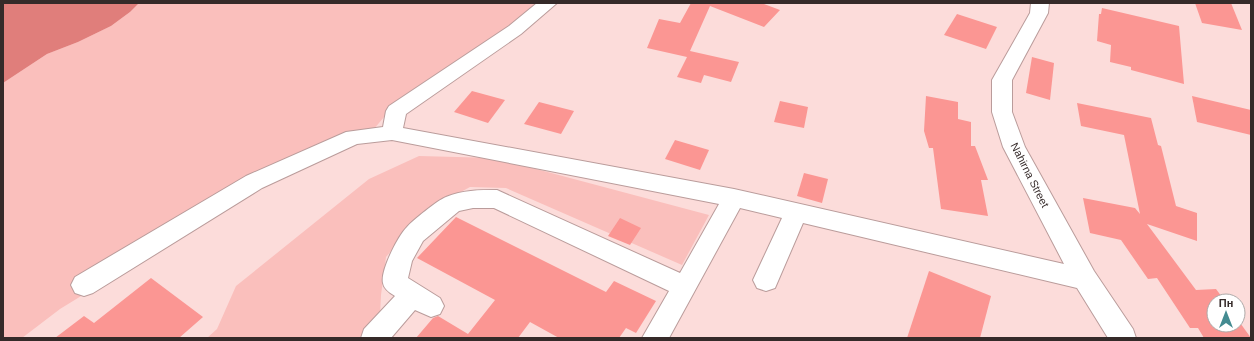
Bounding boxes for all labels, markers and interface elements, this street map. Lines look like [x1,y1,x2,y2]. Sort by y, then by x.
street label: Nahirna Street [1009,141,1051,209]
north arrow [1206,293,1246,333]
text: Пн [1219,297,1233,309]

